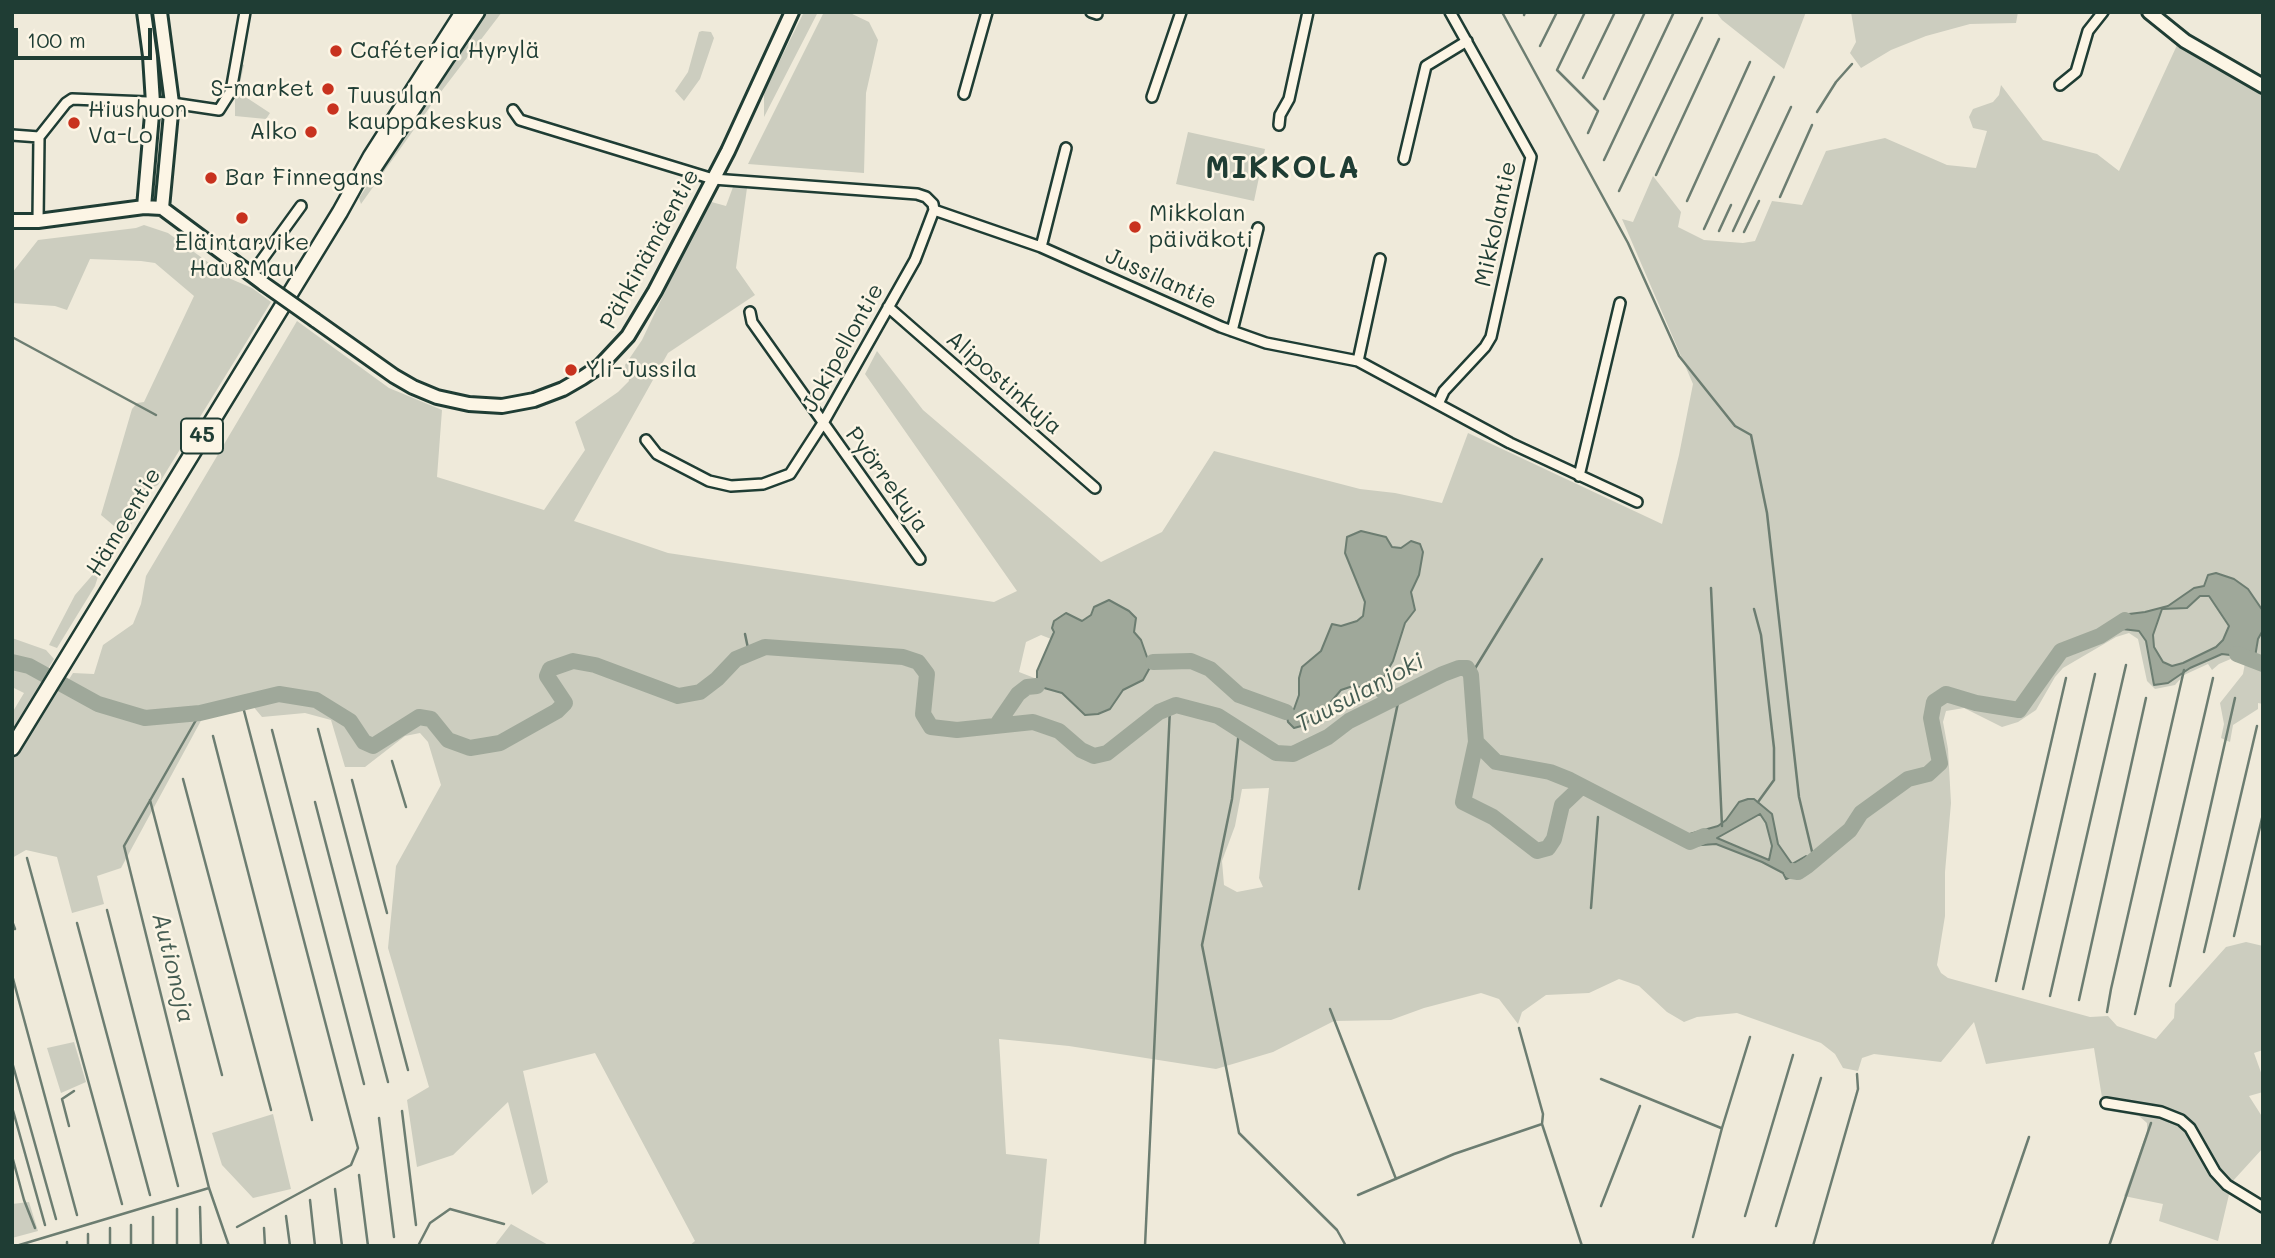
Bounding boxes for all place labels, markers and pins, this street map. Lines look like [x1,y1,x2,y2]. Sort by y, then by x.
place label: Caféteria Hyrylä [350,37,540,65]
marker: Caféteria Hyrylä [328,43,344,59]
place label: S-market [211,75,314,103]
marker: S-market [320,81,336,97]
place label: Tuusulan kauppakeskus [347,82,502,136]
place label: Hiushuon Va-Lo [88,96,187,150]
marker: Tuusulan kauppakeskus [325,101,341,117]
marker: Hiushuon Va-Lo [66,115,82,131]
place label: Alko [249,118,297,146]
marker: Alko [303,124,319,140]
place label: Bar Finnegans [225,164,384,192]
marker: Bar Finnegans [203,170,219,186]
place label: Mikkolan päiväkoti [1149,200,1253,254]
marker: Eläintarvike Hau&Mau [234,210,250,226]
marker: Mikkolan päiväkoti [1127,219,1143,235]
place label: Eläintarvike Hau&Mau [175,229,309,283]
place label: Yli-Jussila [585,356,697,384]
marker: Yli-Jussila [563,362,579,378]

